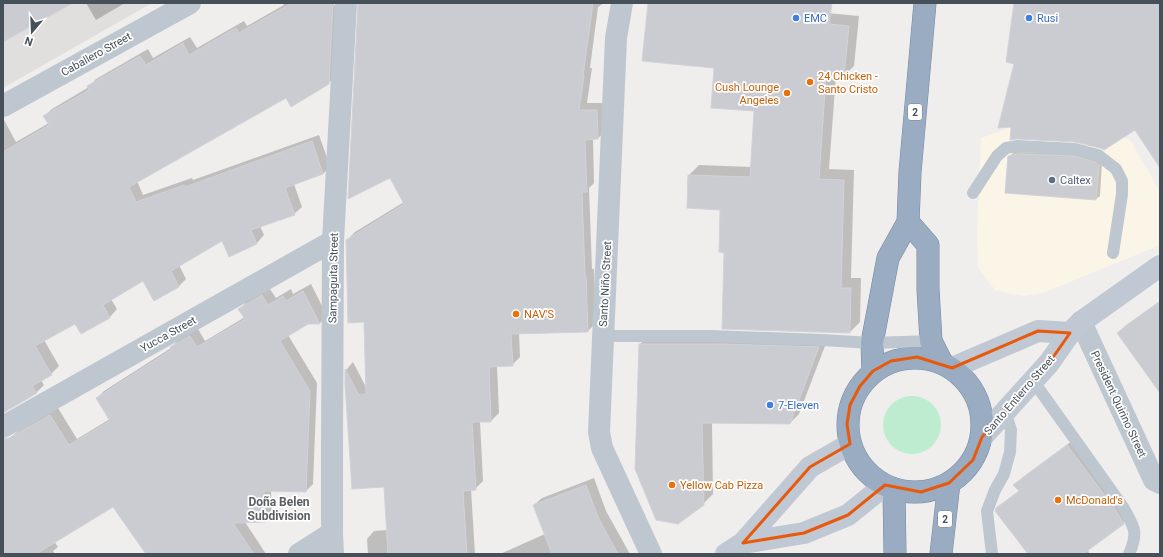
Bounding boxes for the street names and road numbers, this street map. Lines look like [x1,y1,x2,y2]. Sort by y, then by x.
street label: Caballero Street [59,30,134,79]
road number: 2 [908,104,922,120]
street label: Sampaguita Street [326,232,341,323]
street label: Santo Niño Street [597,240,614,327]
street label: Yucca Street [138,314,199,355]
street label: President Quirino Street [1088,349,1149,460]
street label: Santo Entierro Street [981,353,1058,438]
road number: 2 [938,511,952,527]

